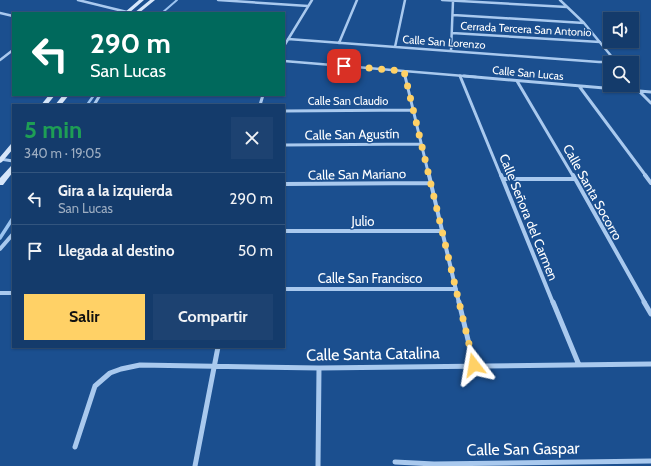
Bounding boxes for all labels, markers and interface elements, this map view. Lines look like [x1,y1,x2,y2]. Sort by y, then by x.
map controls [603,12,639,92]
button: sound [603,12,639,48]
street label: Cerrada Tercera San Antonio [460,19,592,39]
text: 290 m [90,26,171,60]
icon: left [24,28,76,80]
street label: Calle San Lorenzo [402,32,486,52]
pin [327,49,361,83]
icon: arrive [333,55,355,77]
button: search [603,56,639,92]
text: San Lucas [90,60,166,82]
street label: Calle San Lucas [492,63,565,83]
street label: Calle San Claudio [308,94,388,108]
text: 5 min [24,115,82,144]
button: close [231,117,273,159]
street label: Calle San Agustín [304,125,400,143]
street label: Calle Santa Socorro [560,141,626,243]
text: 340 m · 19:05 [24,145,101,161]
street label: Calle Señora del Carmen [496,151,562,283]
street label: Calle San Mariano [308,165,406,183]
text: Gira a la izquierda [58,182,172,200]
icon: left [24,188,46,210]
text: 290 m [230,190,273,208]
text: San Lucas [58,200,113,216]
street label: Julio [351,213,374,229]
icon: arrive [24,240,46,262]
text: Llegada al destino [58,242,174,260]
text: 50 m [238,242,273,260]
street label: Calle San Francisco [318,270,422,286]
button: Salir [24,294,145,340]
button: Compartir [153,294,273,340]
street label: Calle Santa Catalina [306,343,440,365]
position arrow [453,344,495,386]
street label: Calle San Gaspar [466,438,581,459]

